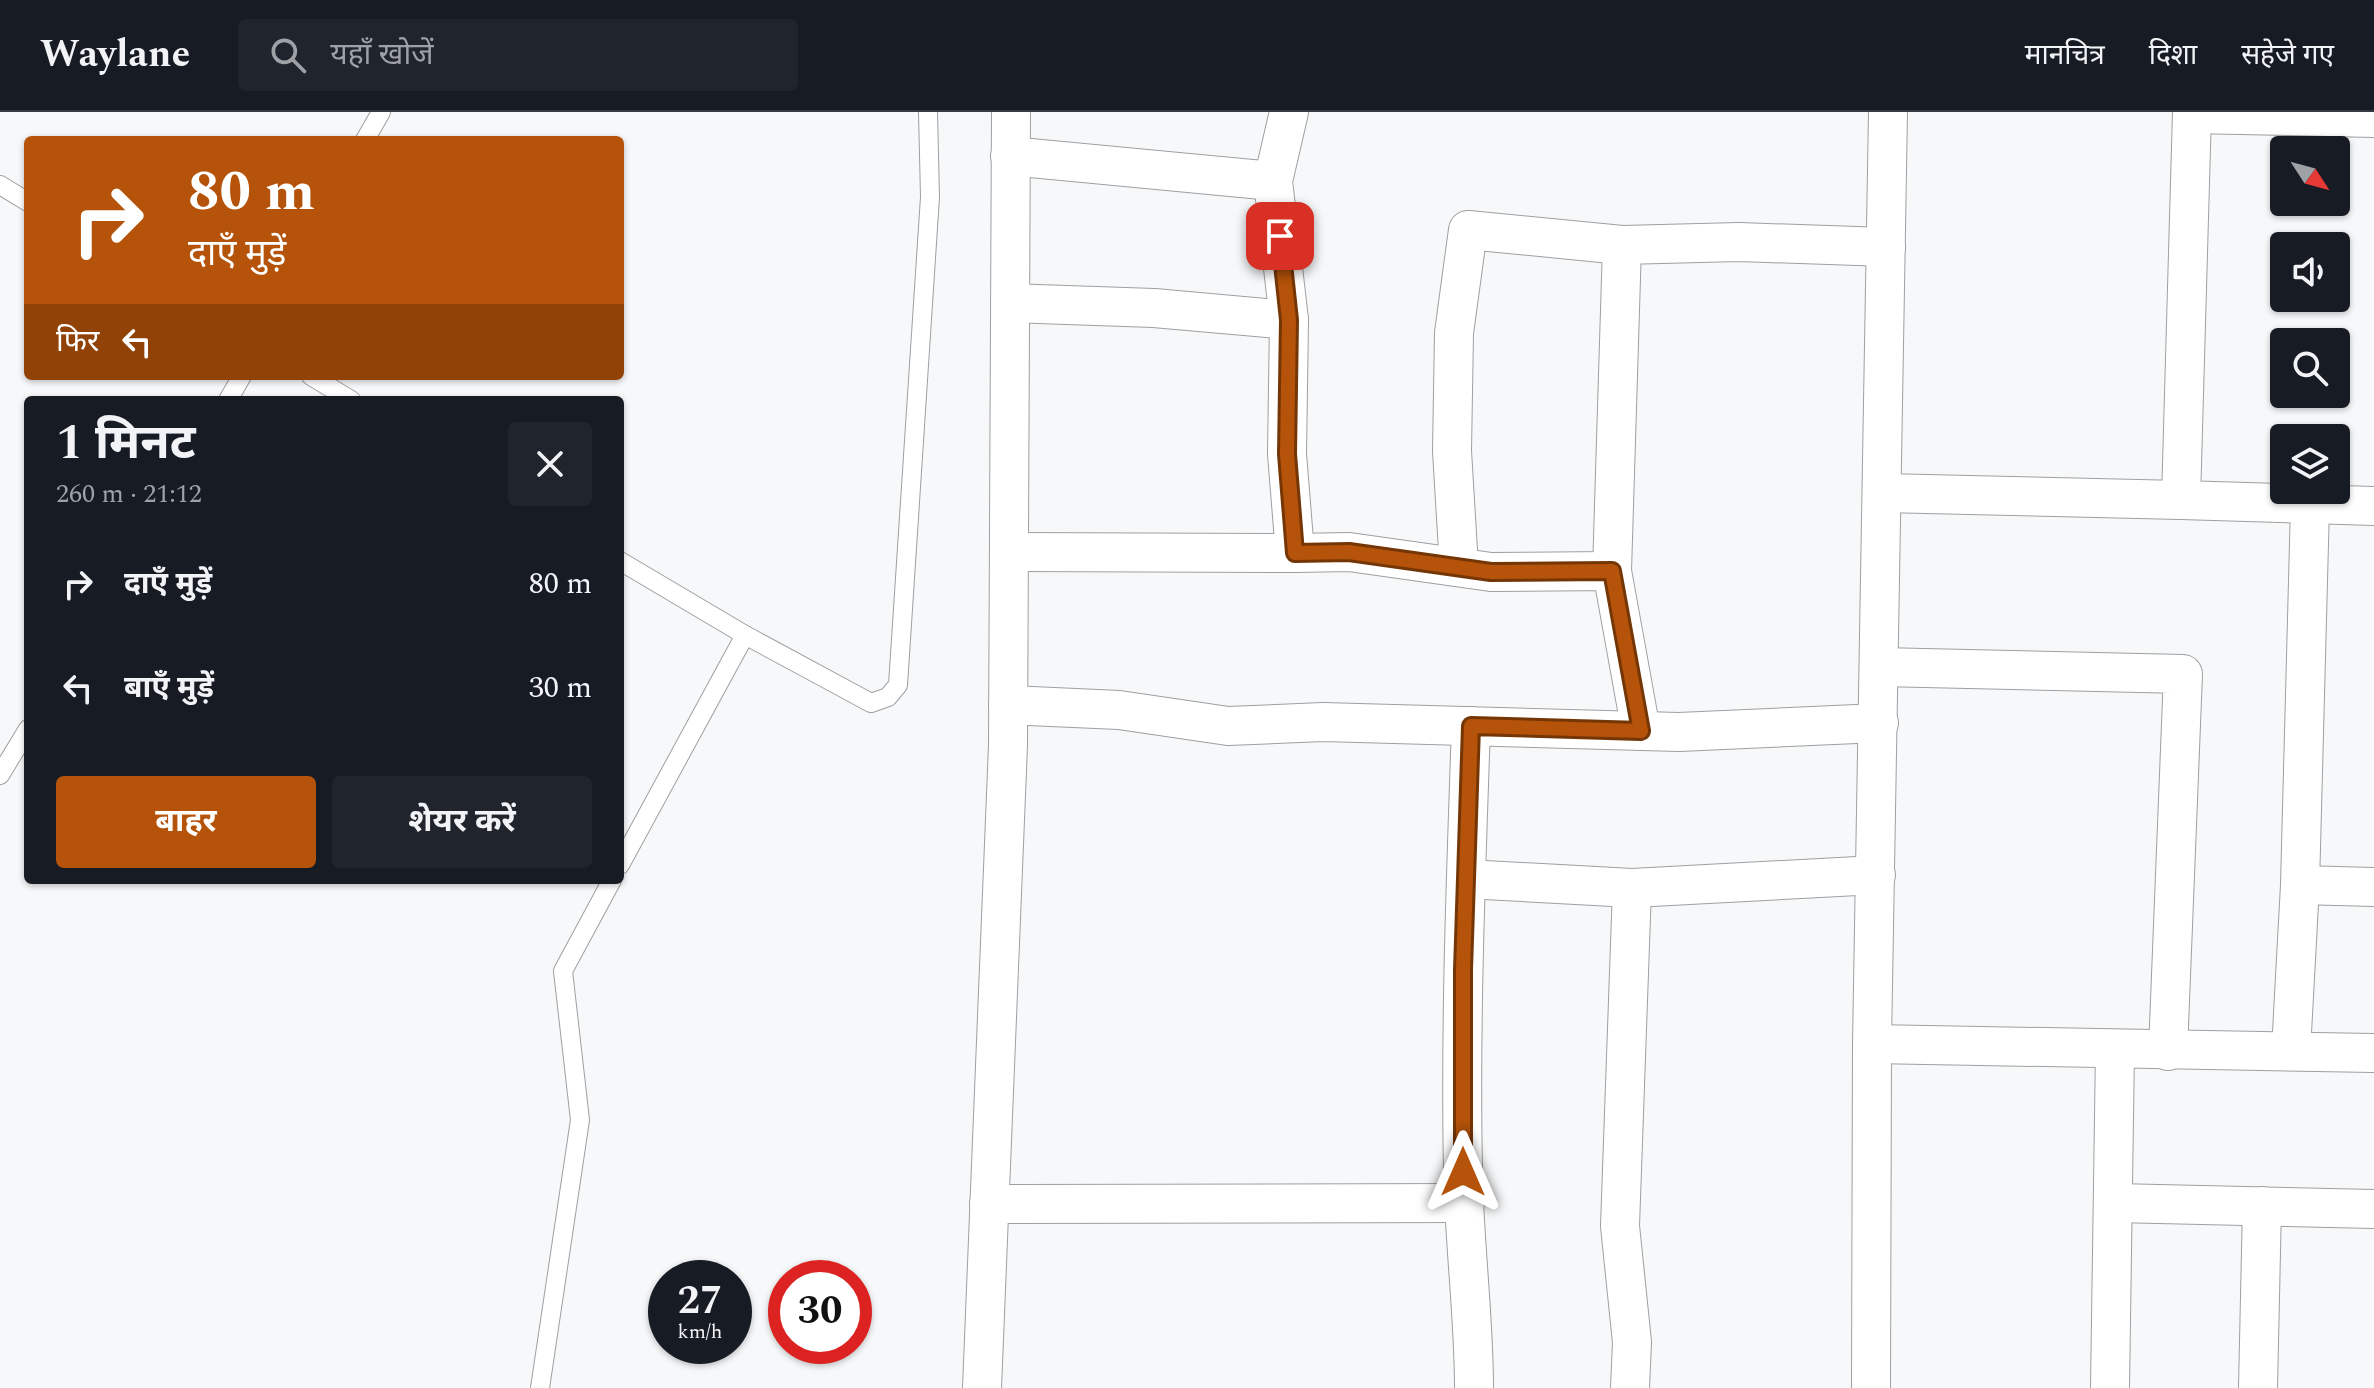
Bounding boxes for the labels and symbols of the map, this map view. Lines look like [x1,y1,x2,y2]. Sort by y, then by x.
north arrow [2270,136,2350,216]
pin [1246,202,1314,270]
position arrow [1421,1130,1505,1214]
speed limit sign: 30 [768,1260,872,1364]

